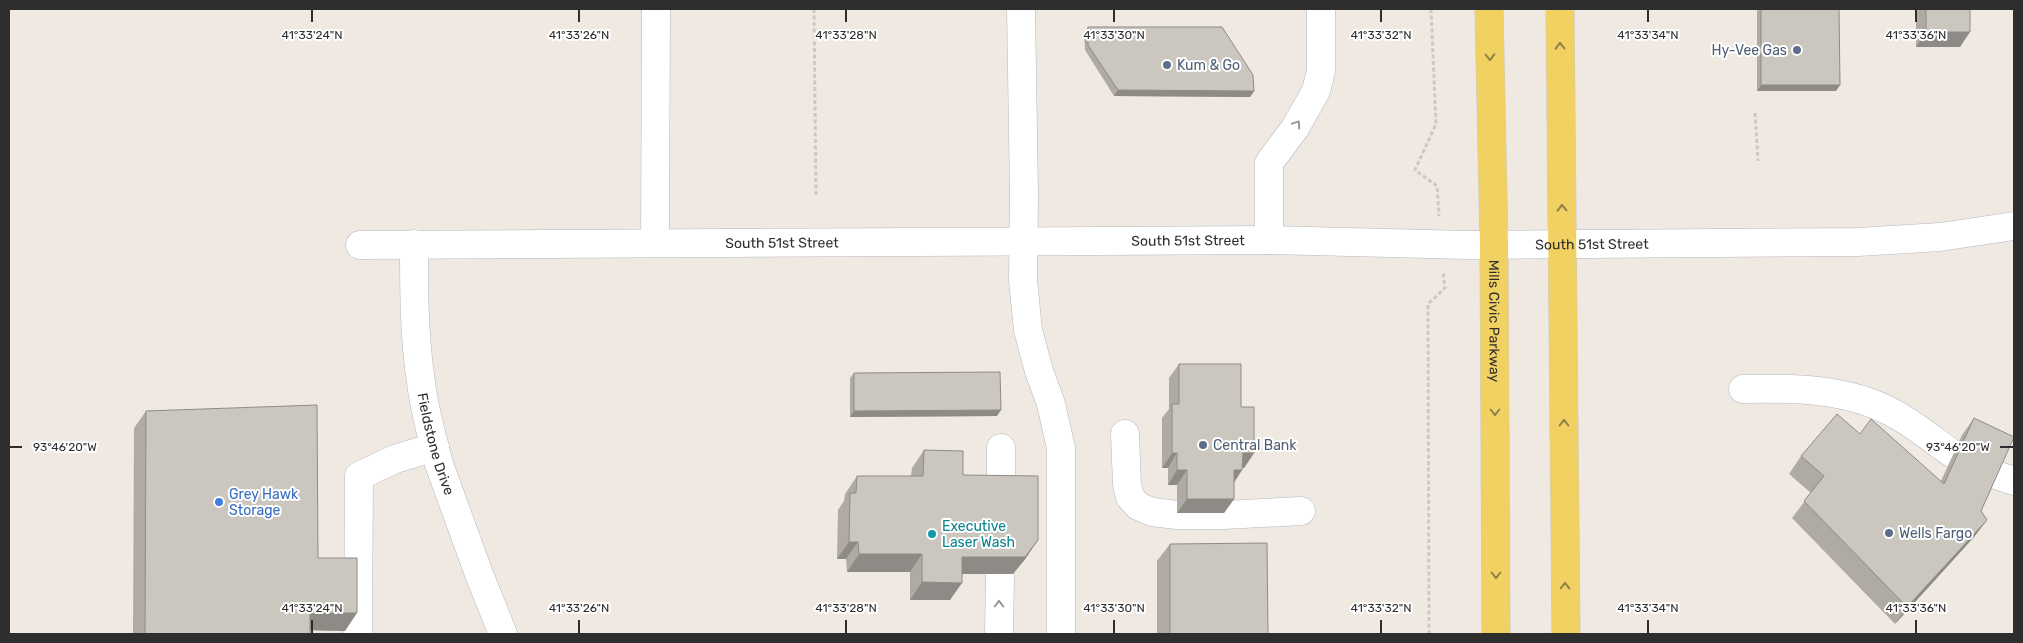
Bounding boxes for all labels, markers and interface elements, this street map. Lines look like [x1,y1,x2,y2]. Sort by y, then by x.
text: 41°33'24"N [282,28,342,42]
text: 41°33'26"N [549,28,609,42]
text: 41°33'28"N [815,28,877,42]
text: 41°33'30"N [1083,28,1145,42]
text: 41°33'32"N [1350,28,1412,42]
text: 41°33'34"N [1617,28,1679,42]
text: 41°33'36"N [1886,28,1946,42]
one-way arrow [1555,41,1565,49]
place label: Hy-Vee Gas [1711,42,1787,59]
marker: Hy-Vee Gas [1791,44,1803,56]
one-way arrow [1485,54,1495,62]
place label: Kum & Go [1177,57,1240,74]
marker: Kum & Go [1161,59,1173,71]
one-way arrow [1291,120,1301,129]
one-way arrow [1557,204,1568,212]
street label: South 51st Street [1131,232,1245,250]
street label: South 51st Street [725,234,839,252]
street label: South 51st Street [1535,236,1649,253]
street label: Mills Civic Parkway [1485,260,1503,382]
street label: Fieldstone Drive [414,392,458,498]
one-way arrow [1490,409,1500,417]
one-way arrow [1559,419,1569,426]
place label: Central Bank [1213,437,1297,454]
marker: Central Bank [1197,439,1209,451]
text: 93°46'20"W [33,440,97,454]
text: 93°46'20"W [1926,440,1990,454]
place label: Grey Hawk Storage [229,486,299,519]
marker: Grey Hawk Storage [213,496,225,508]
place label: Executive Laser Wash [942,518,1015,551]
place label: Wells Fargo [1899,525,1972,542]
marker: Wells Fargo [1883,527,1895,539]
marker: Executive Laser Wash [926,528,938,540]
one-way arrow [1491,572,1501,579]
one-way arrow [1560,581,1570,589]
one-way arrow [994,600,1004,608]
text: 41°33'24"N [282,601,342,615]
text: 41°33'26"N [549,601,609,615]
text: 41°33'28"N [815,601,877,615]
text: 41°33'30"N [1083,601,1145,615]
text: 41°33'32"N [1350,601,1412,615]
text: 41°33'34"N [1617,601,1679,615]
text: 41°33'36"N [1886,601,1946,615]

